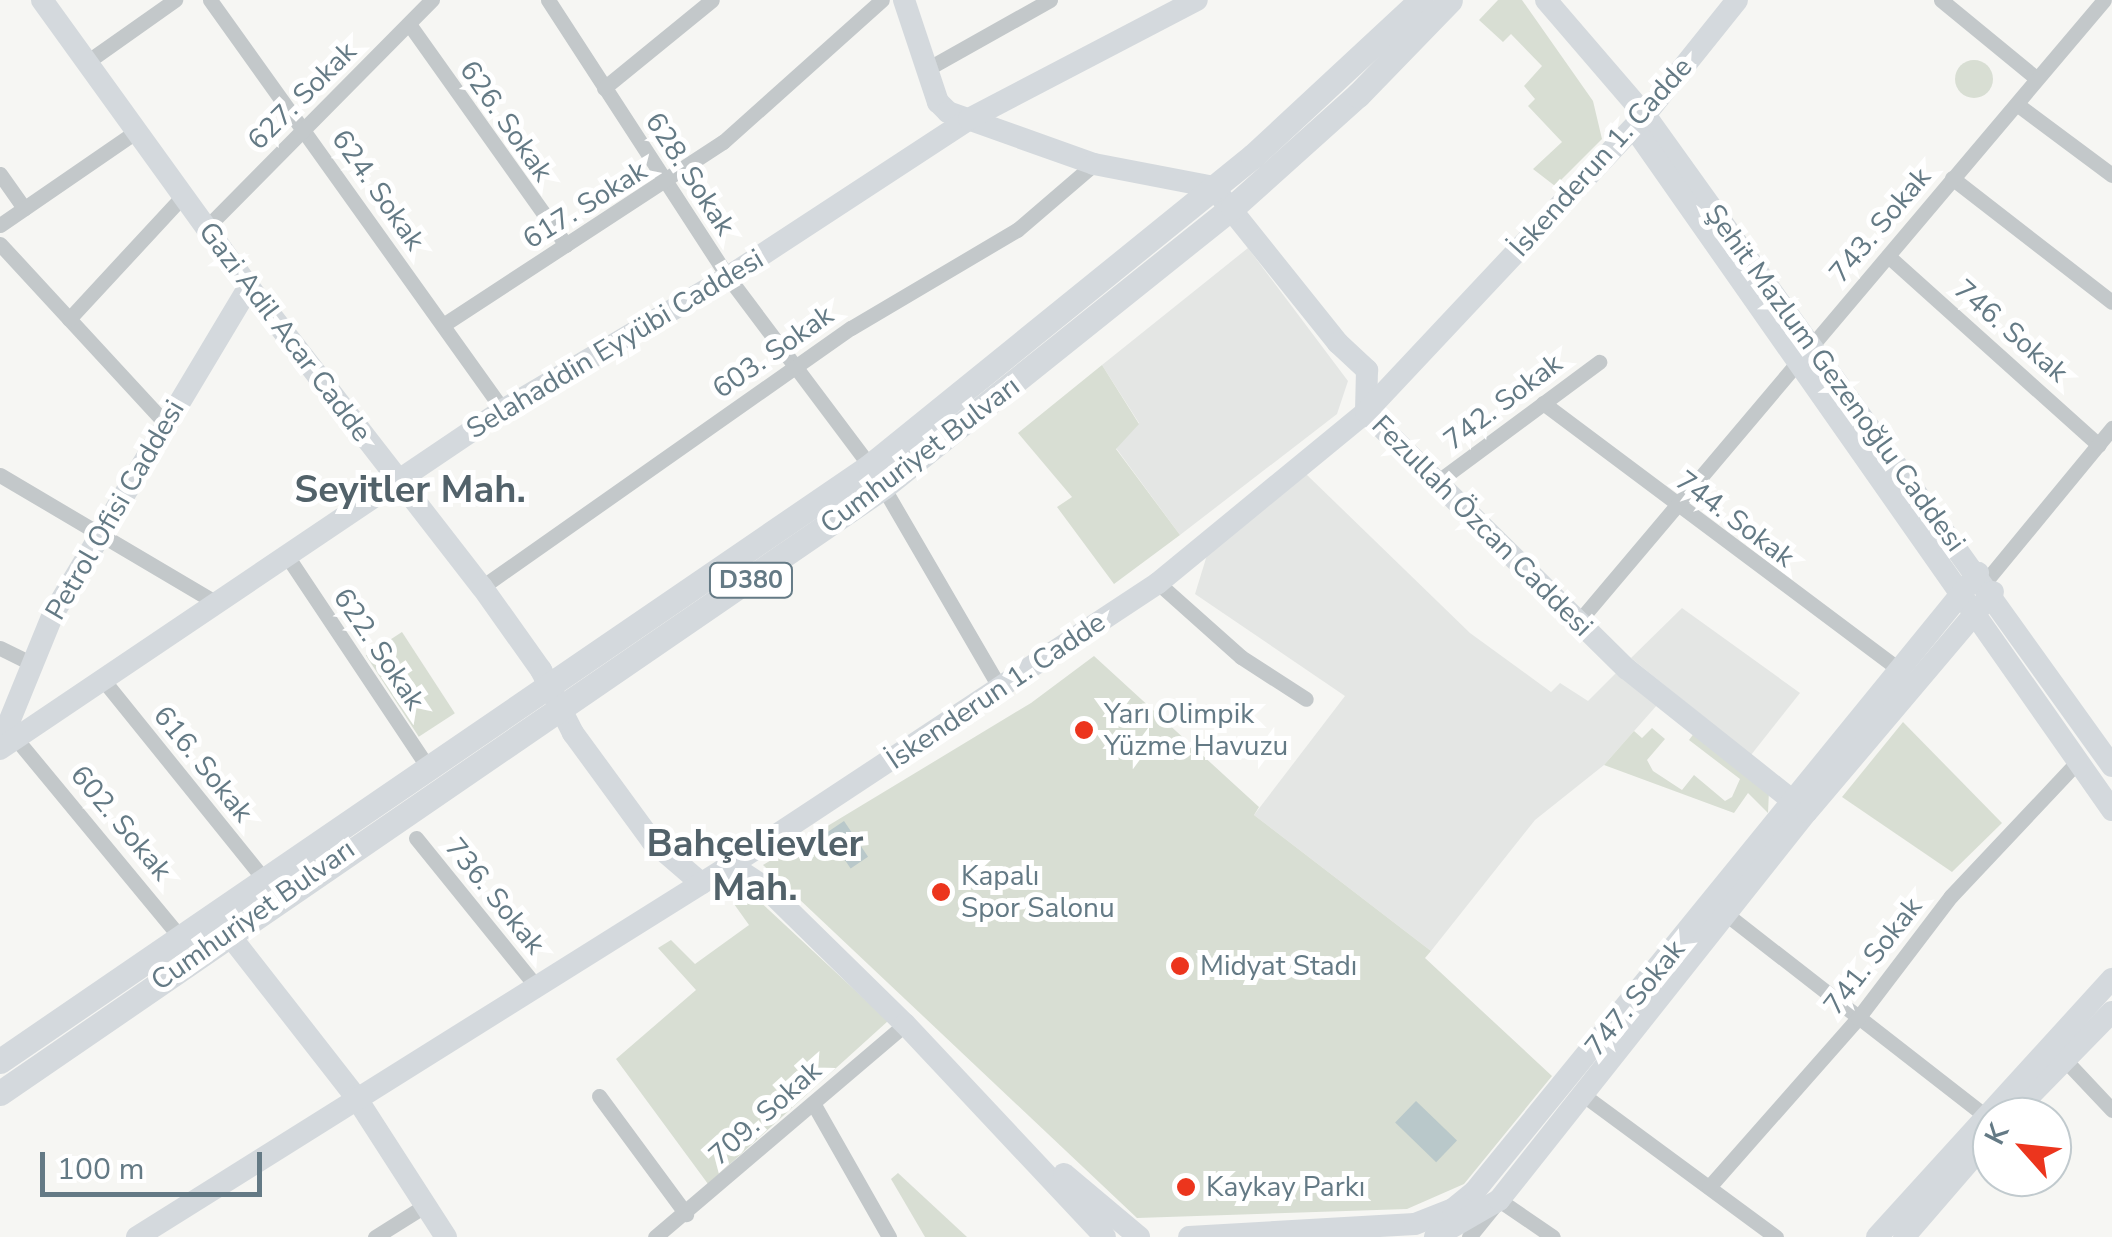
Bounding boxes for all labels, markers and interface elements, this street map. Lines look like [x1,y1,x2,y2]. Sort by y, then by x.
street label: 627. Sokak [241,35,363,157]
street label: İskenderun 1. Cadde [1503,51,1699,263]
street label: 626. Sokak [452,54,560,188]
street label: 628. Sokak [638,106,742,242]
street label: 624. Sokak [324,123,432,257]
street label: 617. Sokak [517,154,653,256]
street label: 743. Sokak [1822,161,1938,289]
street label: Şehit Mazlum Gezenoğlu Caddesi [1698,198,1972,558]
street label: Gazi Adil Acar Cadde [191,216,379,448]
street label: Selahaddin Eyyübi Caddesi [461,242,769,446]
street label: 746. Sokak [1947,273,2075,389]
street label: 603. Sokak [706,298,840,406]
street label: 742. Sokak [1437,347,1569,457]
street label: Cumhuriyet Bulvarı [814,369,1026,541]
street label: Petrol Ofisi Caddesi [39,394,191,626]
street label: Fezullah Özcan Caddesi [1365,409,1599,643]
street label: 744. Sokak [1669,464,1801,574]
district label: Seyitler Mah. [294,467,526,513]
road number: D380 [708,560,794,600]
street label: 622. Sokak [326,582,432,716]
street label: İskenderun 1. Cadde [880,605,1112,777]
place label: Yarı Olimpik Yüzme Havuzu [1104,697,1288,763]
street label: 616. Sokak [146,699,260,829]
marker: Yarı Olimpik Yüzme Havuzu [1073,719,1095,741]
street label: 602. Sokak [63,759,179,887]
district label: Bahçelievler Mah. [647,821,863,911]
street label: 736. Sokak [438,831,552,961]
street label: Cumhuriyet Bulvarı [145,832,361,998]
place label: Kapalı Spor Salonu [961,859,1115,925]
marker: Kapalı Spor Salonu [930,881,952,903]
street label: 741. Sokak [1817,891,1929,1021]
street label: 747. Sokak [1578,933,1692,1063]
place label: Midyat Stadı [1200,949,1357,983]
marker: Midyat Stadı [1169,955,1191,977]
street label: 709. Sokak [702,1054,828,1172]
north arrow [1972,1097,2072,1197]
text: K [1976,1117,2018,1151]
scale bar [45,1132,268,1194]
text: 100 m [57,1149,144,1190]
place label: Kaykay Parkı [1206,1170,1365,1204]
marker: Kaykay Parkı [1175,1176,1197,1198]

